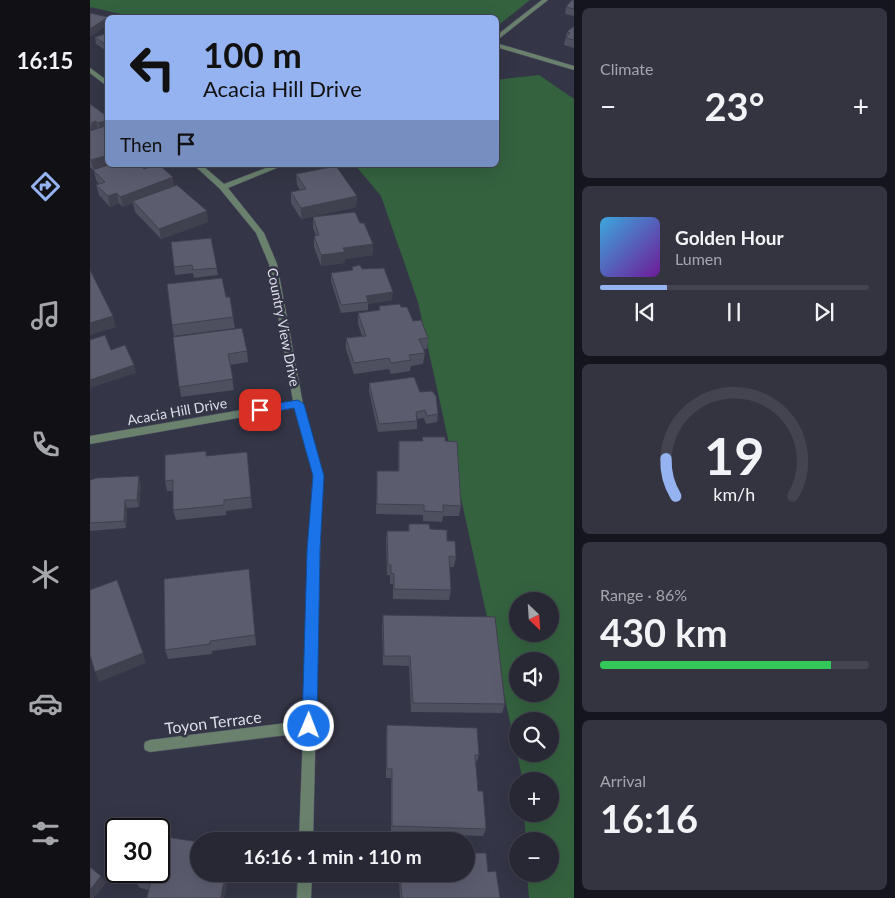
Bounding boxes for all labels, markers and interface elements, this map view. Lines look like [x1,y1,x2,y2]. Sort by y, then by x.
text: 100 m [203,33,302,75]
icon: left [120,35,185,100]
text: 16:15 [17,47,73,74]
text: Climate [600,59,653,78]
text: Acacia Hill Drive [203,75,362,102]
text: 23° [705,83,764,129]
text: − [600,89,616,123]
text: + [853,89,869,123]
icon: arrive [172,130,200,158]
text: Then [120,133,162,156]
icon: directions [28,169,63,204]
text: Golden Hour [675,226,784,249]
text: Lumen [675,249,722,268]
street label: Country View Drive [264,266,304,388]
icon: music [28,298,63,333]
icon: previous [631,298,659,326]
icon: pause [720,298,748,326]
icon: next [810,298,838,326]
pin [239,389,281,431]
street label: Acacia Hill Drive [126,394,228,428]
icon: arrive [246,396,274,424]
text: 19 [704,424,765,486]
icon: phone [28,427,63,462]
text: km/h [714,483,755,505]
icon: climate [28,557,63,592]
text: Range · 86% [600,585,687,604]
north arrow [509,592,559,642]
map controls [509,592,559,882]
text: 430 km [600,609,728,655]
button: sound [509,652,559,702]
icon: car [28,686,63,721]
position arrow [282,699,334,751]
street label: Toyon Terrace [164,707,262,737]
button: search [509,712,559,762]
text: Arrival [600,771,646,790]
button: + [509,772,559,822]
text: 16:16 [600,795,698,841]
icon: filters [28,816,63,851]
speed limit sign: 30 [105,818,170,883]
button: − [509,832,559,882]
text: 16:16 · 1 min · 110 m [243,845,422,868]

